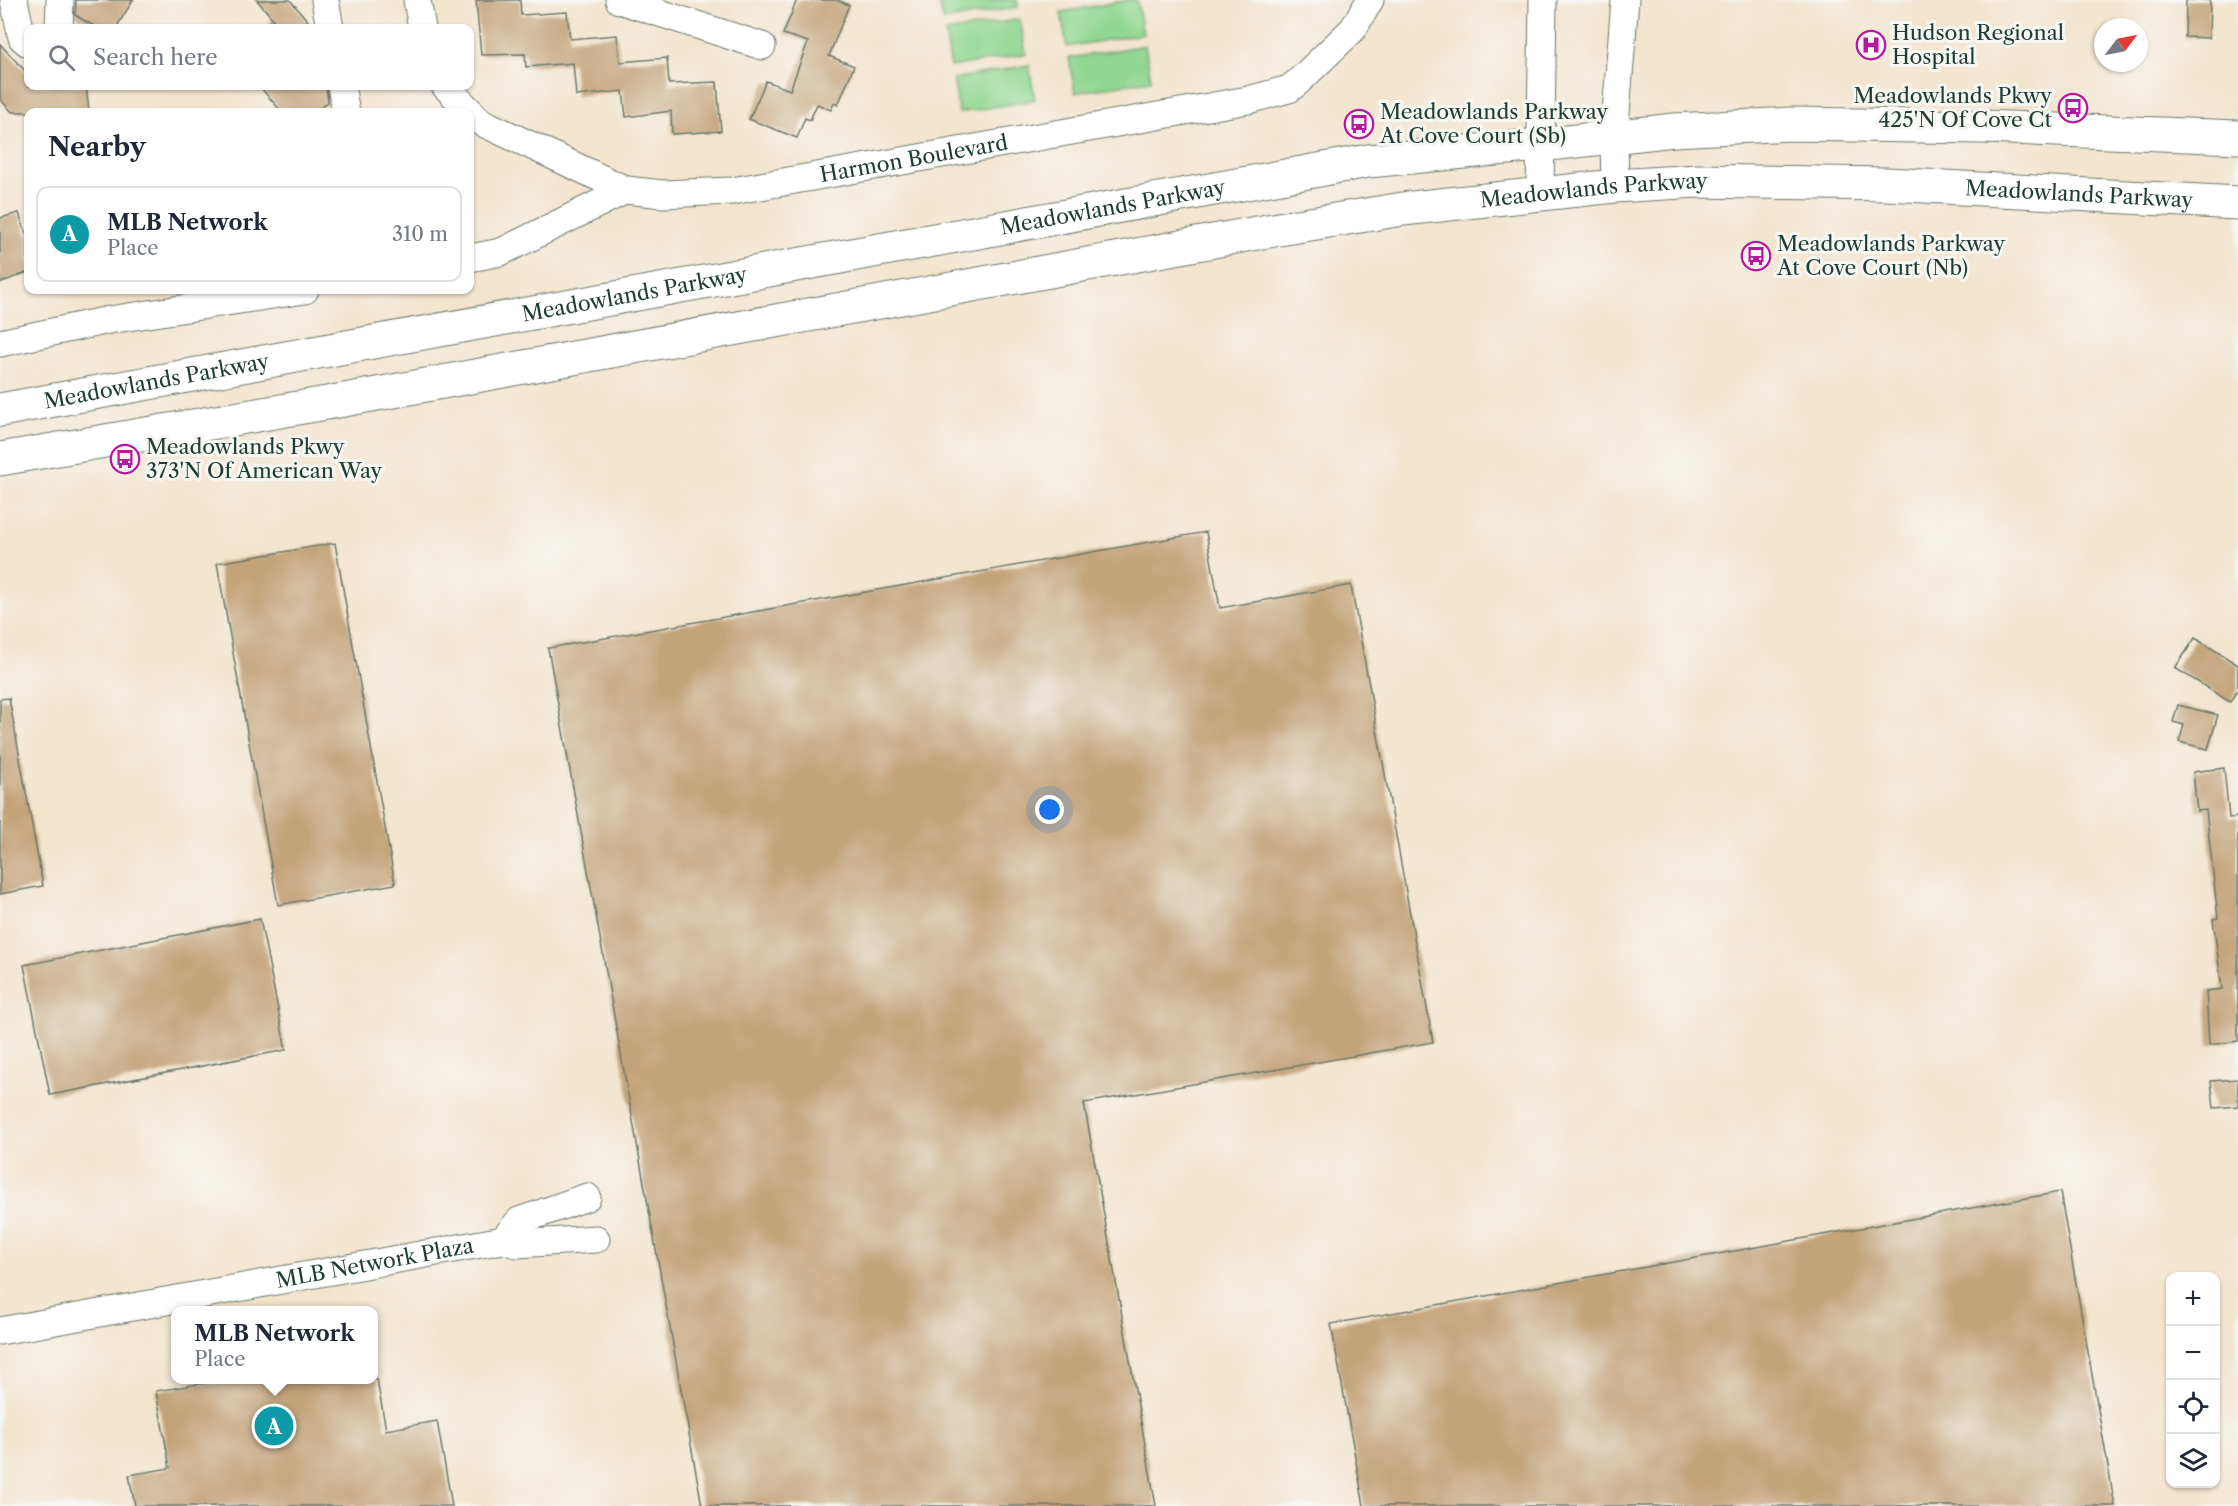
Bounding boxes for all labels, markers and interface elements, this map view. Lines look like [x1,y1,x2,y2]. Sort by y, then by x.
north arrow [2094,18,2148,72]
place label: Hudson Regional Hospital [1892,20,2064,69]
search box [24,24,474,90]
hospital icon: Hudson Regional Hospital [1855,29,1887,61]
icon: search [45,41,78,74]
text: Search here [93,44,218,71]
place label: Meadowlands Pkwy 425'N Of Cove Ct [1853,83,2053,132]
bus stop icon: Meadowlands Pkwy 425'N Of Cove Ct [2057,92,2089,124]
place label: Meadowlands Parkway At Cove Court (Sb) [1379,99,1608,148]
bus stop icon: Meadowlands Parkway At Cove Court (Sb) [1343,108,1375,140]
street label: Harmon Boulevard [818,130,1010,187]
text: Nearby [48,131,146,163]
street label: Meadowlands Parkway [1479,168,1708,213]
street label: Meadowlands Parkway [998,174,1227,240]
street label: Meadowlands Parkway [1965,175,2194,213]
text: MLB Network [107,209,268,236]
text: A [62,222,77,246]
text: 310 m [392,222,448,246]
place label: Meadowlands Parkway At Cove Court (Nb) [1776,231,2005,280]
text: Place [107,236,158,260]
bus stop icon: Meadowlands Parkway At Cove Court (Nb) [1740,240,1772,272]
street label: Meadowlands Parkway [520,261,749,327]
street label: Meadowlands Parkway [42,348,271,414]
place label: Meadowlands Pkwy 373'N Of American Way [146,434,382,483]
bus stop icon: Meadowlands Pkwy 373'N Of American Way [109,443,141,475]
your location [1035,795,1064,824]
street label: MLB Network Plaza [274,1232,477,1293]
map controls [2166,1272,2220,1488]
button: + [2166,1272,2220,1326]
popup [171,1306,378,1384]
text: MLB Network [194,1320,355,1347]
button: − [2166,1326,2220,1380]
text: Place [194,1347,246,1371]
button: locate [2166,1380,2220,1434]
pin: A [254,1404,294,1448]
button: layers [2166,1434,2220,1488]

